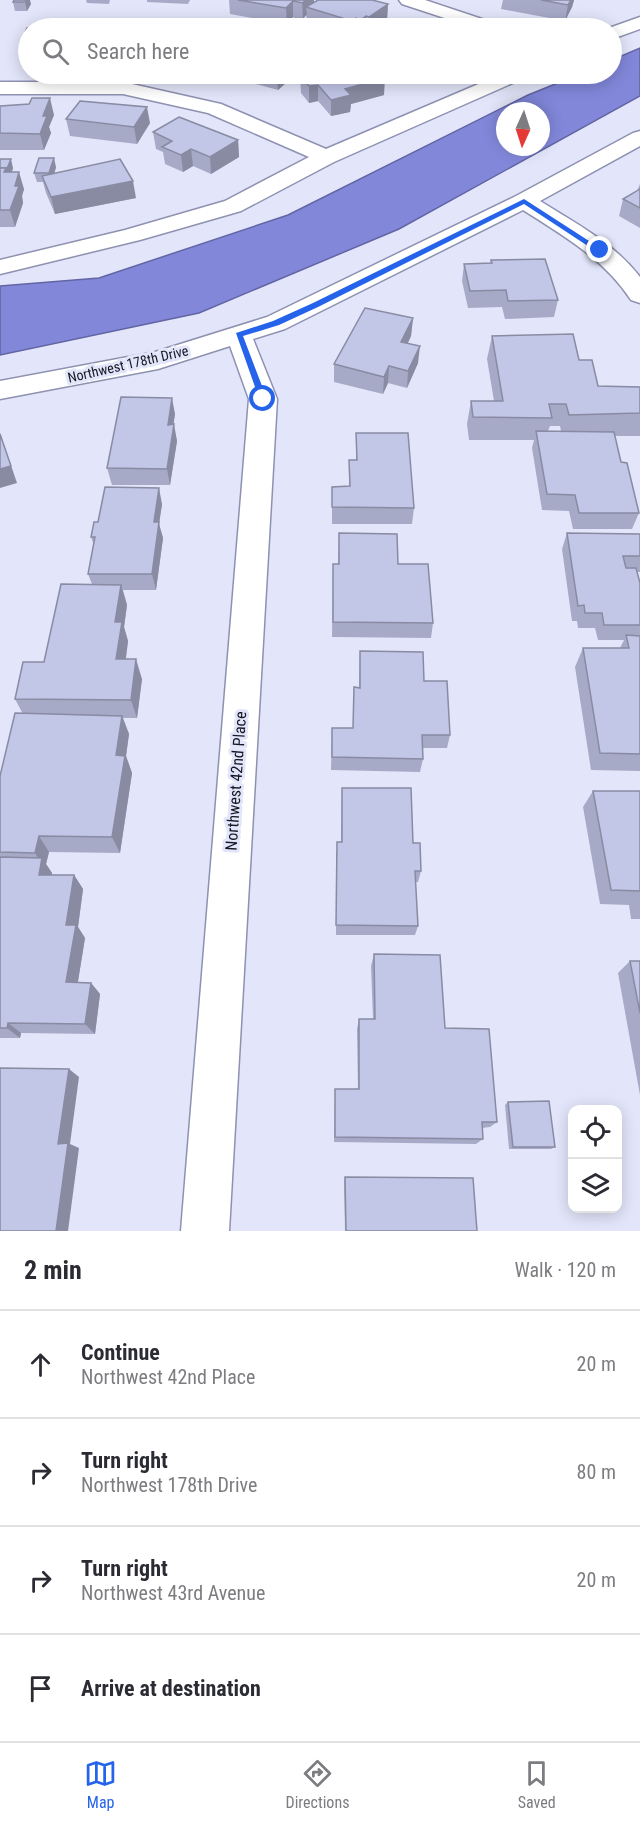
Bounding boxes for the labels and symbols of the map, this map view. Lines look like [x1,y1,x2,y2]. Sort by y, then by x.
north arrow [496,102,550,156]
route end [586,236,612,262]
street label: Northwest 178th Drive [66,342,190,386]
route start [249,385,275,411]
street label: Northwest 42nd Place [222,711,250,851]

